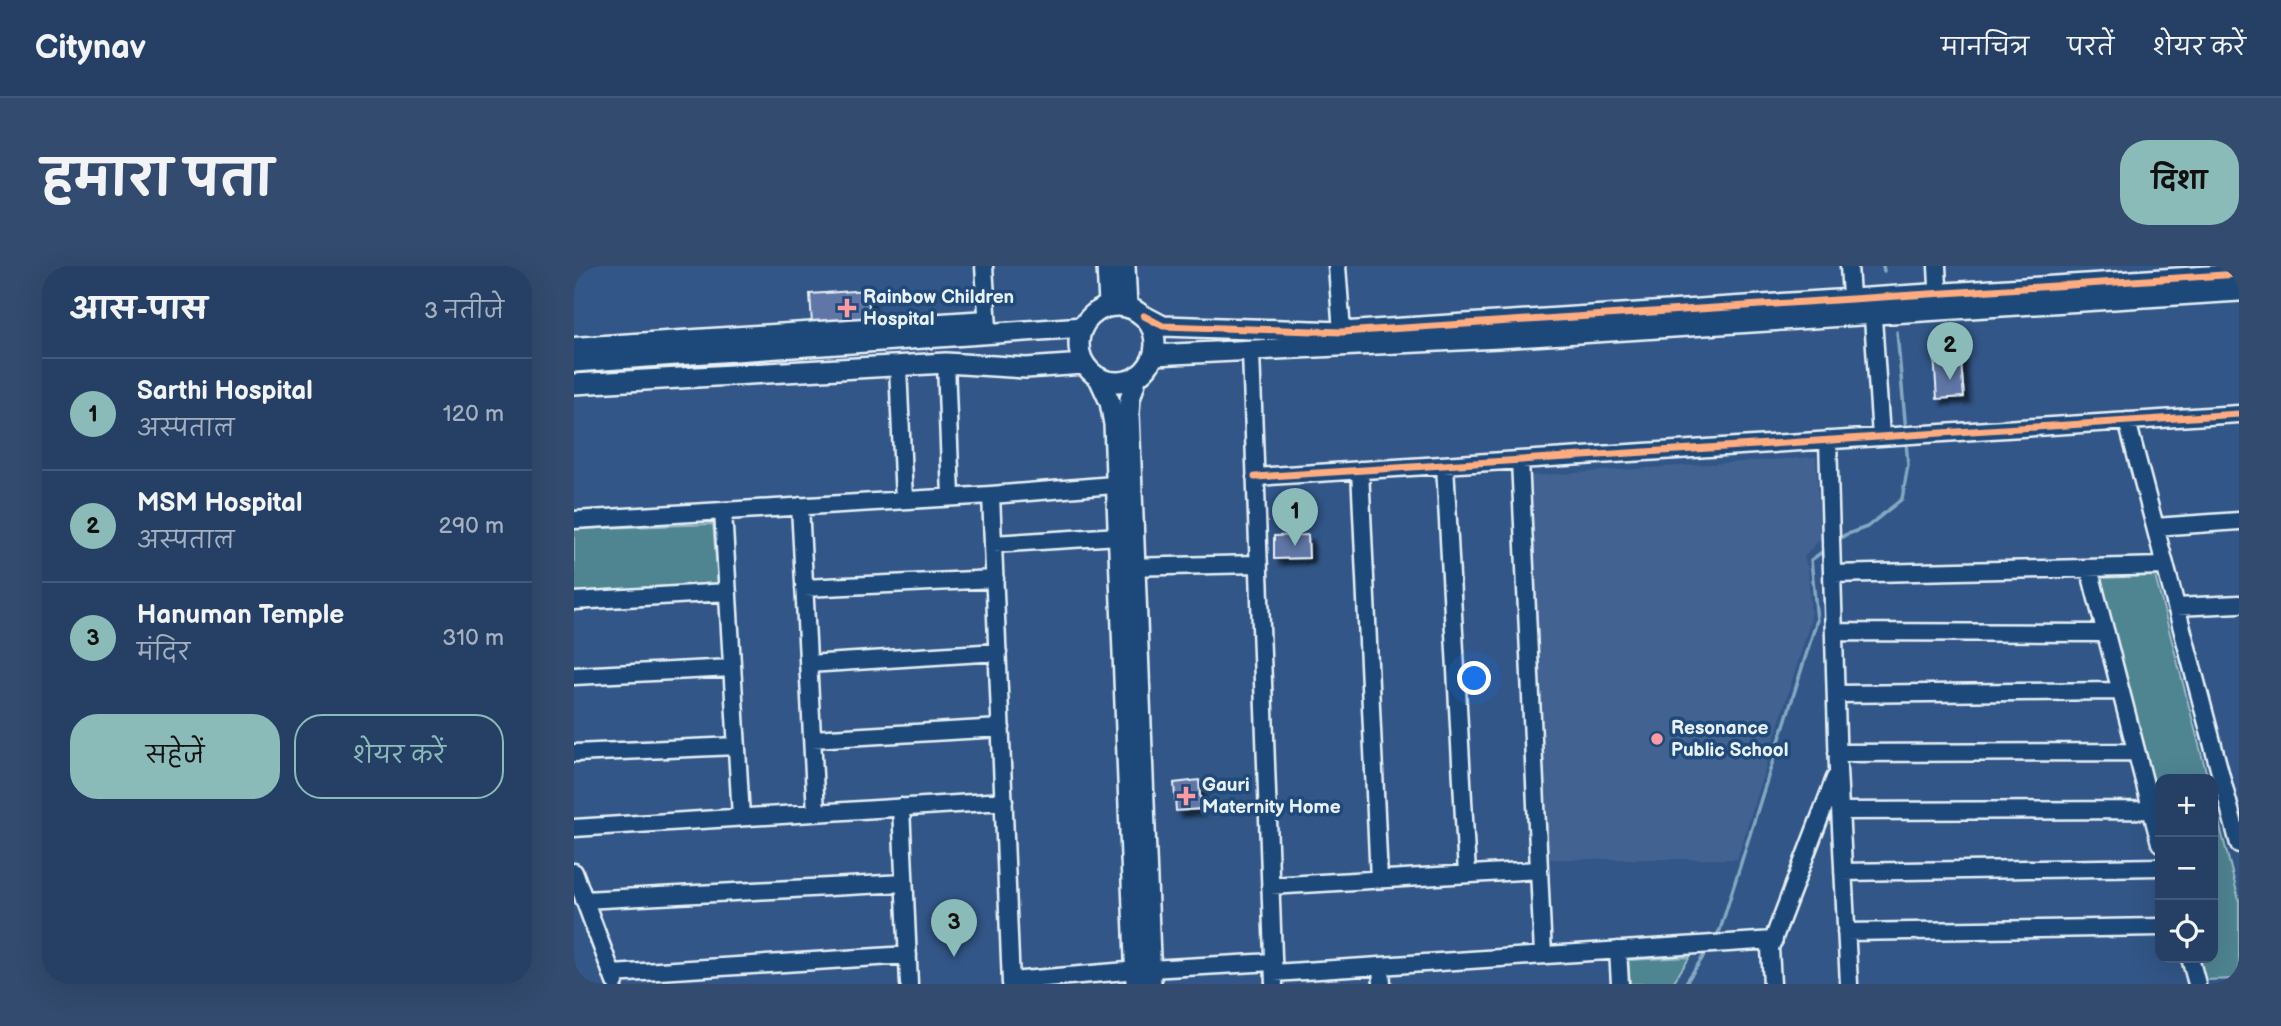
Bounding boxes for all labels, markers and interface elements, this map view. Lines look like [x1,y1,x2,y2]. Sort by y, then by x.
text: Citynav [35,28,146,68]
text: मानचित्र [1941,33,2029,62]
text: परतें [2067,33,2114,62]
text: शेयर करें [2152,33,2246,62]
button: दिशा [2120,140,2239,225]
text: हमारा पता [42,151,273,210]
place label: Rainbow Children Hospital [863,286,1014,331]
text: आस-पास [70,292,207,328]
text: 3 नतीजे [424,297,504,325]
marker: Rainbow Children Hospital [837,298,857,318]
pin: 2 [1927,322,1973,380]
text: Sarthi Hospital [137,376,313,407]
text: 1 [88,400,98,428]
text: 120 m [443,400,504,428]
text: अस्पताल [137,415,235,443]
text: MSM Hospital [137,488,303,519]
pin: 1 [1272,488,1318,546]
text: 2 [86,512,100,540]
text: 290 m [438,512,504,540]
text: अस्पताल [137,527,235,555]
text: Hanuman Temple [137,600,344,631]
text: 3 [86,624,100,652]
text: 310 m [442,624,504,652]
text: मंदिर [137,639,190,667]
your location [1457,661,1491,695]
button: सहेजें [70,714,280,799]
button: शेयर करें [294,714,504,799]
place label: Resonance Public School [1671,717,1788,762]
marker: Resonance Public School [1649,731,1665,747]
place label: Gauri Maternity Home [1202,774,1341,819]
map controls [2155,774,2218,963]
button: + [2155,774,2218,837]
marker: Gauri Maternity Home [1176,786,1196,806]
button: − [2155,837,2218,900]
pin: 3 [931,899,977,957]
button: locate [2155,900,2218,963]

